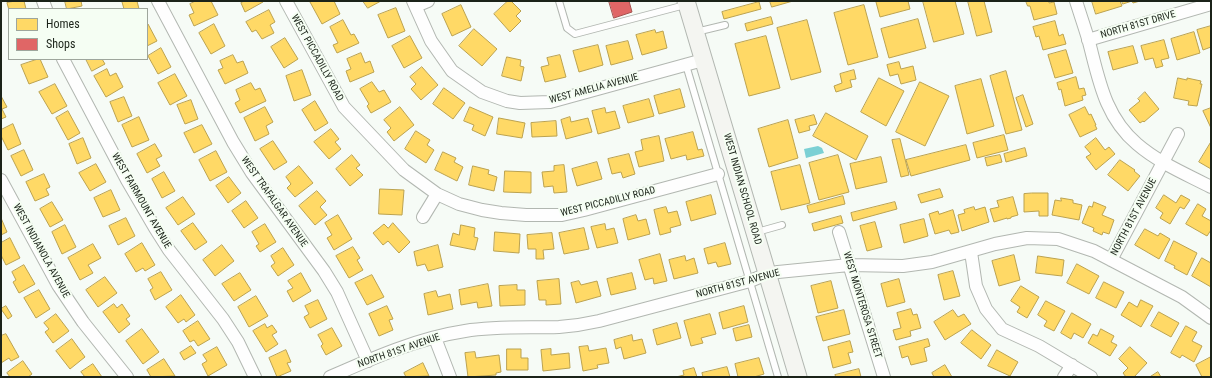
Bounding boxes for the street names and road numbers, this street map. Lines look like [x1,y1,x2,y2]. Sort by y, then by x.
street label: NORTH 81ST DRIVE [1099,9,1177,41]
street label: WEST PICCADILLY ROAD [288,13,346,103]
street label: WEST AMELIA AVENUE [548,71,640,107]
street label: WEST INDIAN SCHOOL ROAD [720,132,764,246]
street label: WEST FAIRMOUNT AVENUE [109,151,173,251]
street label: WEST TRAFALGAR AVENUE [238,154,310,250]
street label: NORTH 81ST AVENUE [1108,176,1160,258]
street label: WEST PICCADILLY ROAD [559,184,657,220]
street label: WEST INDIANOLA AVENUE [10,202,72,300]
street label: WEST MONTEROSA STREET [840,250,884,360]
street label: NORTH 81ST AVENUE [695,267,781,301]
street label: NORTH 81ST AVENUE [356,331,442,371]

